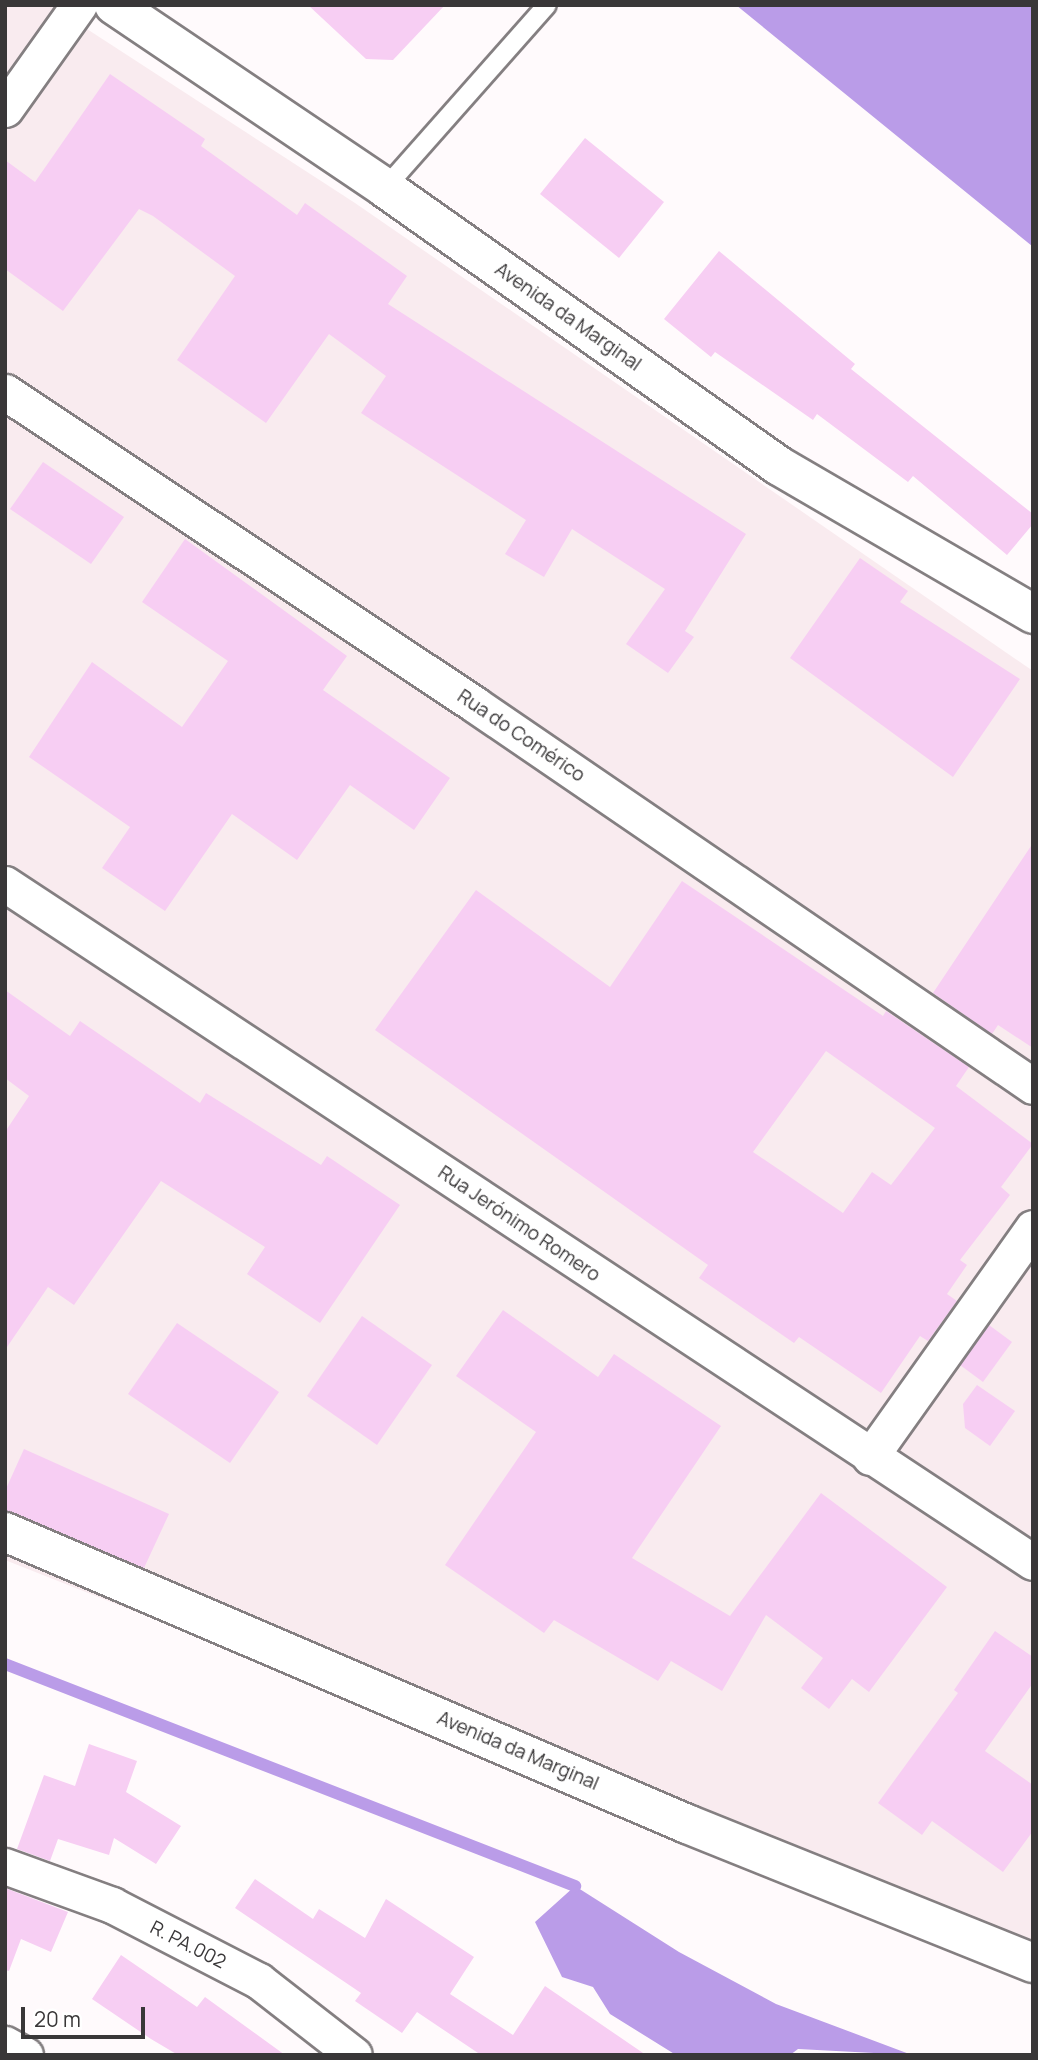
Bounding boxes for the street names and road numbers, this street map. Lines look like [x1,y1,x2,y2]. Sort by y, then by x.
street label: Avenida da Marginal [490,258,646,376]
street label: Rua do Comérico [453,685,589,787]
street label: Rua Jerónimo Romero [434,1161,604,1287]
street label: Avenida da Marginal [434,1707,602,1795]
street label: R. PA.002 [146,1916,230,1974]

